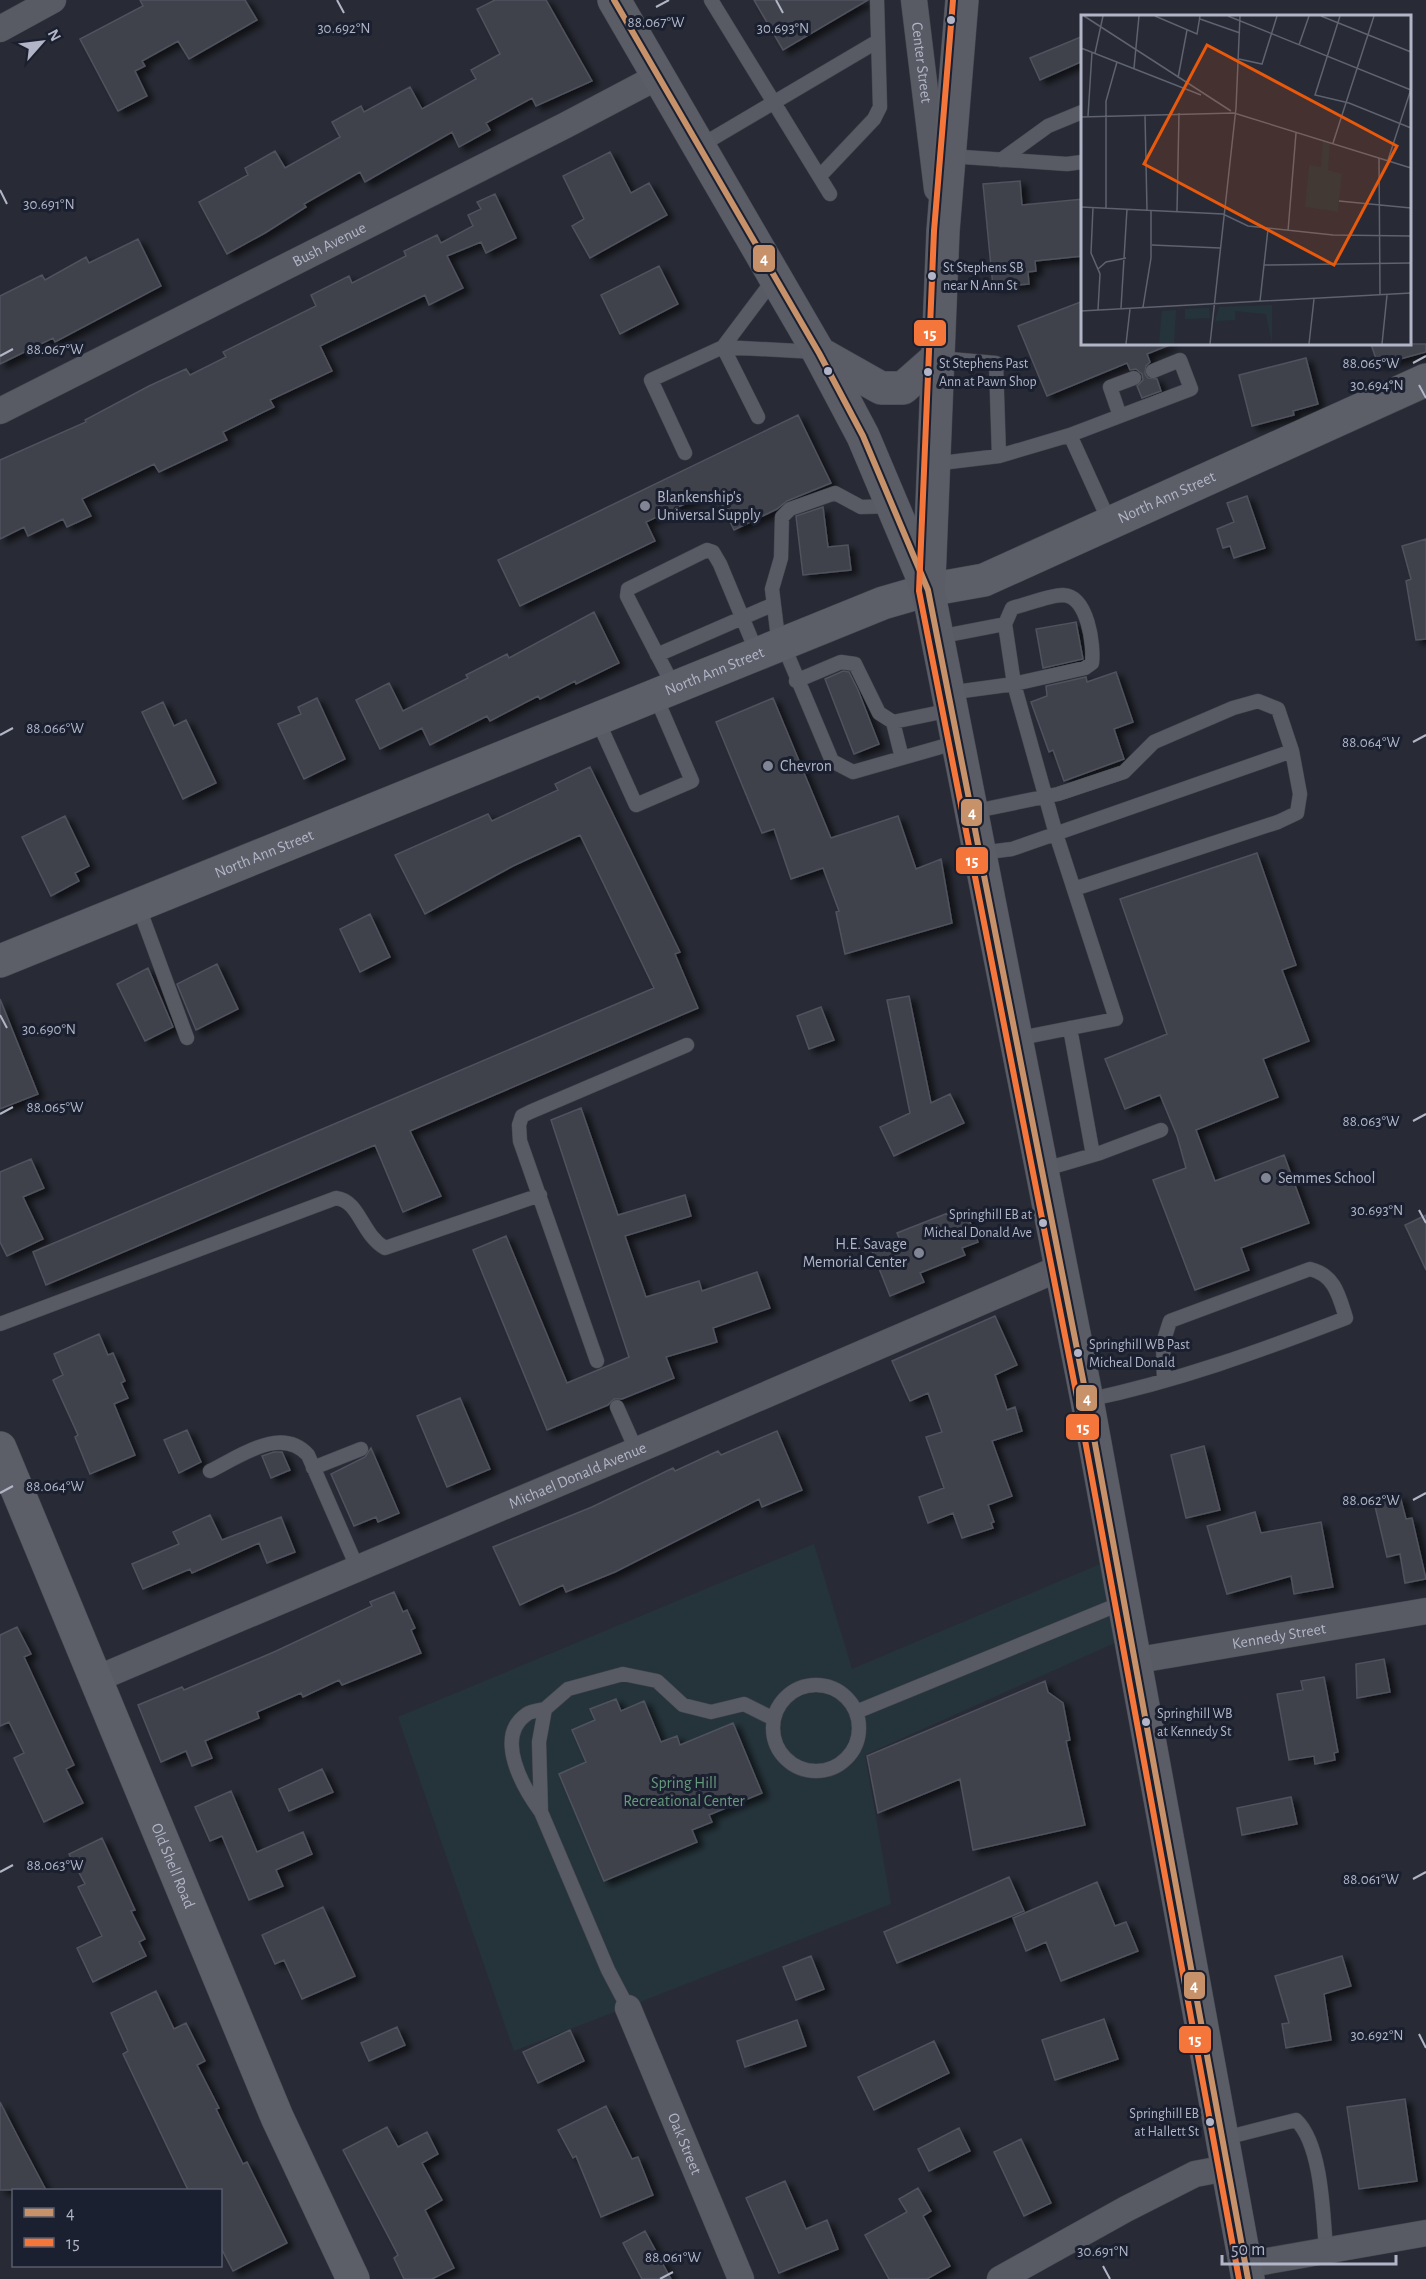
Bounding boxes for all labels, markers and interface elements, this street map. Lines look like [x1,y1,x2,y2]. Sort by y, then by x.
north arrow [12,12,72,72]
unlabelled marker [945,14,957,26]
text: 88.067°W [628,15,685,30]
inset map [1081,15,1411,345]
text: 30.692°N [317,21,371,36]
text: 30.693°N [757,21,809,36]
street label: Center Street [909,21,934,104]
text: N [45,27,64,44]
text: 30.691°N [23,197,75,212]
street label: Bush Avenue [290,219,369,270]
line badge: 4 [752,244,776,273]
text: 4 [760,251,768,267]
place label: St Stephens SB near N Ann St [943,261,1023,293]
marker: St Stephens SB near N Ann St [926,270,938,282]
line badge: 15 [913,319,947,347]
text: 15 [924,326,936,342]
text: 88.067°W [27,342,84,357]
text: 88.065°W [1343,356,1400,371]
place label: St Stephens Past Ann at Pawn Shop [939,357,1037,389]
unlabelled marker [822,365,834,377]
marker: St Stephens Past Ann at Pawn Shop [922,366,934,378]
text: 30.694°N [1350,378,1404,393]
street label: North Ann Street [1115,468,1218,526]
place label: Blankenship's Universal Supply [657,489,761,524]
marker: Blankenship's Universal Supply [638,499,652,513]
street label: North Ann Street [663,644,766,699]
text: 88.066°W [26,721,84,736]
text: 88.064°W [1342,735,1401,750]
place label: Chevron [780,758,832,774]
marker: Chevron [761,759,775,773]
line badge: 4 [960,798,983,827]
text: 4 [968,805,976,821]
street label: North Ann Street [212,827,316,881]
line badge: 15 [955,846,989,875]
text: 15 [966,853,978,869]
text: 30.690°N [22,1022,76,1037]
text: 88.065°W [27,1100,84,1115]
text: 88.063°W [1343,1114,1400,1129]
place label: Semmes School [1278,1170,1375,1186]
marker: Semmes School [1259,1171,1273,1185]
text: 30.693°N [1351,1203,1403,1218]
place label: Springhill EB at Micheal Donald Ave [924,1208,1033,1240]
marker: Springhill EB at Micheal Donald Ave [1037,1217,1049,1229]
place label: H.E. Savage Memorial Center [803,1236,908,1270]
marker: H.E. Savage Memorial Center [912,1246,926,1260]
place label: Springhill WB Past Micheal Donald [1089,1338,1190,1370]
marker: Springhill WB Past Micheal Donald [1072,1347,1084,1359]
line badge: 4 [1075,1384,1098,1412]
text: 4 [1083,1391,1091,1407]
line badge: 15 [1065,1413,1100,1441]
text: 15 [1077,1420,1089,1436]
street label: Michael Donald Avenue [507,1439,649,1512]
text: 88.064°W [26,1479,85,1494]
text: 88.062°W [1342,1493,1400,1508]
street label: Kennedy Street [1231,1620,1327,1652]
place label: Springhill WB at Kennedy St [1157,1707,1232,1739]
marker: Springhill WB at Kennedy St [1140,1716,1152,1728]
park label: Spring Hill Recreational Center [623,1775,746,1809]
street label: Old Shell Road [148,1821,198,1911]
text: 88.063°W [27,1858,84,1873]
text: 88.061°W [1343,1872,1399,1887]
line badge: 4 [1183,1971,1206,2000]
text: 4 [1190,1978,1198,1994]
line badge: 15 [1178,2025,1212,2054]
text: 30.692°N [1350,2028,1404,2043]
text: 15 [1189,2032,1201,2048]
place label: Springhill EB at Hallett St [1129,2107,1200,2139]
street label: Oak Street [665,2110,705,2177]
marker: Springhill EB at Hallett St [1204,2116,1216,2128]
legend [12,2189,222,2267]
text: 4 [66,2205,75,2223]
scale bar [1222,2228,1396,2266]
text: 15 [66,2235,80,2253]
text: 50 m [1231,2241,1265,2259]
text: 30.691°N [1077,2244,1129,2259]
text: 88.061°W [645,2250,701,2265]

